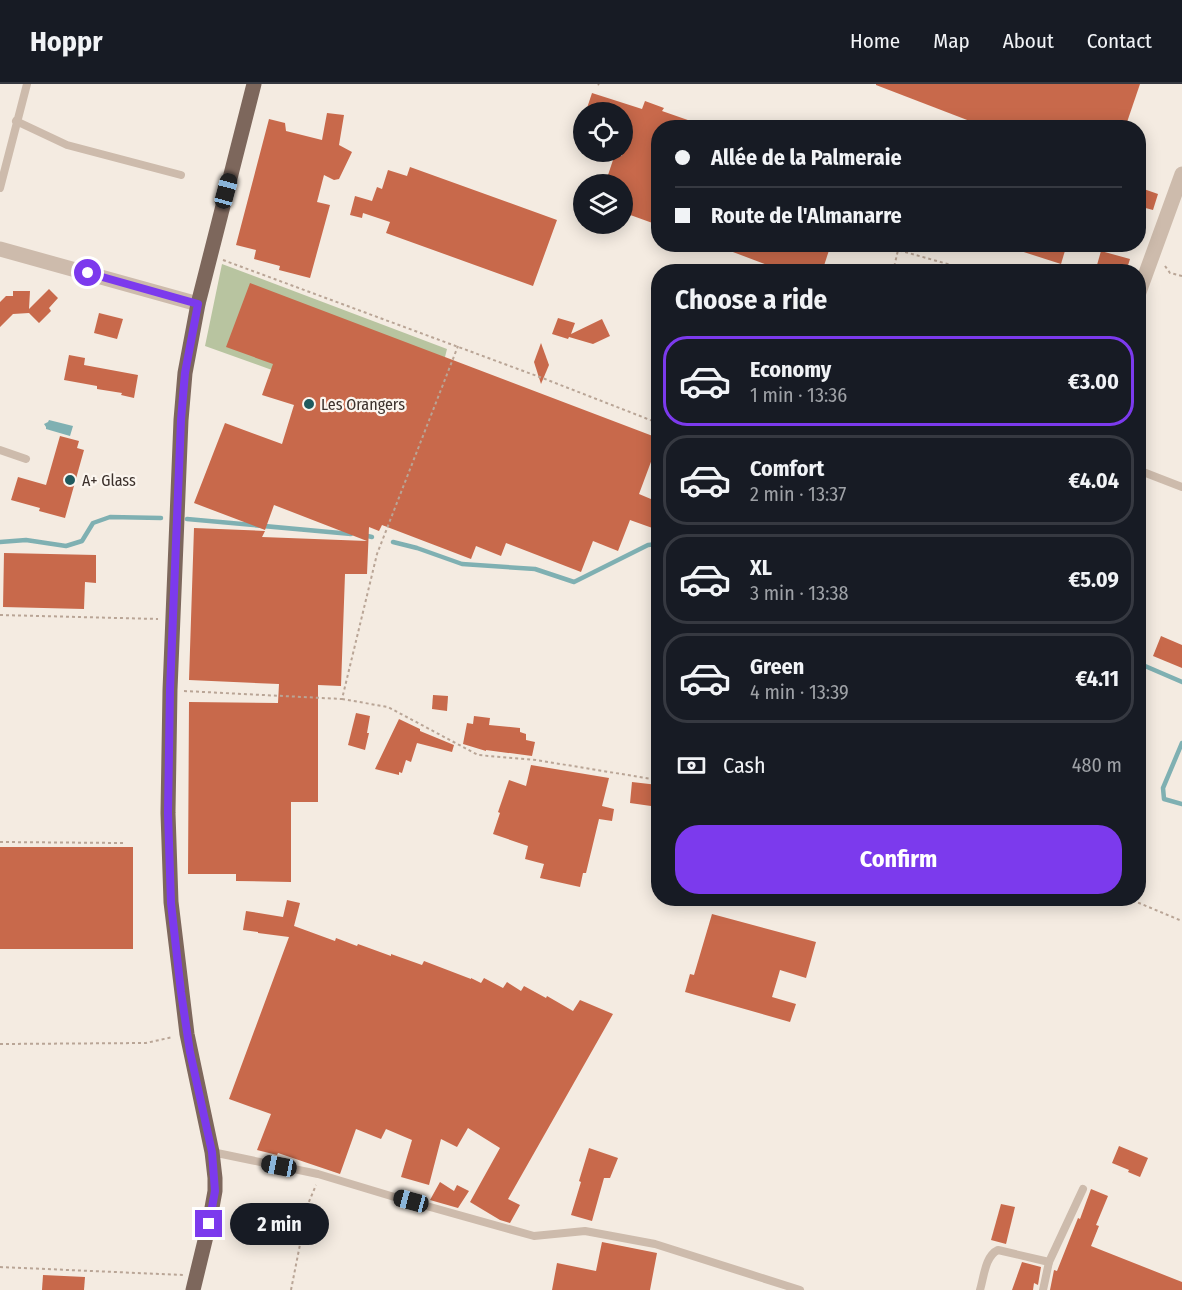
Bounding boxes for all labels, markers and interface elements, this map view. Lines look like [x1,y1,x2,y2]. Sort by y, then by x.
text: Hoppr [30,25,102,58]
text: Home [850,28,900,54]
text: Map [933,28,970,54]
text: About [1003,28,1054,54]
text: Contact [1087,28,1152,54]
map controls [573,102,633,234]
button: locate [573,102,633,162]
text: Allée de la Palmeraie [711,144,902,171]
car [213,171,239,211]
button: layers [573,174,633,234]
text: Route de l'Almanarre [711,202,902,229]
route start [74,259,101,286]
text: Choose a ride [675,284,827,316]
icon: car [678,354,732,408]
text: Economy [750,356,831,383]
text: €3.00 [1068,368,1119,395]
text: 1 min · 13:36 [750,383,847,407]
place label: Les Orangers [321,395,405,414]
marker: Les Orangers [302,397,316,411]
icon: car [678,453,732,507]
text: Comfort [750,455,824,482]
text: €4.04 [1069,467,1119,494]
place label: A+ Glass [82,471,136,490]
marker: A+ Glass [63,473,77,487]
text: 2 min · 13:37 [750,482,846,506]
icon: car [678,552,732,606]
text: XL [750,554,772,581]
text: €5.09 [1068,566,1119,593]
text: 3 min · 13:38 [750,581,849,605]
icon: car [678,651,732,705]
text: Green [750,653,804,680]
text: €4.11 [1076,665,1119,692]
text: 4 min · 13:39 [750,680,849,704]
icon: cash [675,749,708,782]
text: Cash [723,752,766,779]
text: 480 m [1072,753,1122,777]
button: Confirm [675,825,1122,894]
car [260,1154,298,1178]
car [391,1188,431,1214]
callout: 2 min [230,1203,329,1245]
route end [195,1210,222,1237]
text: 2 min [257,1212,302,1236]

